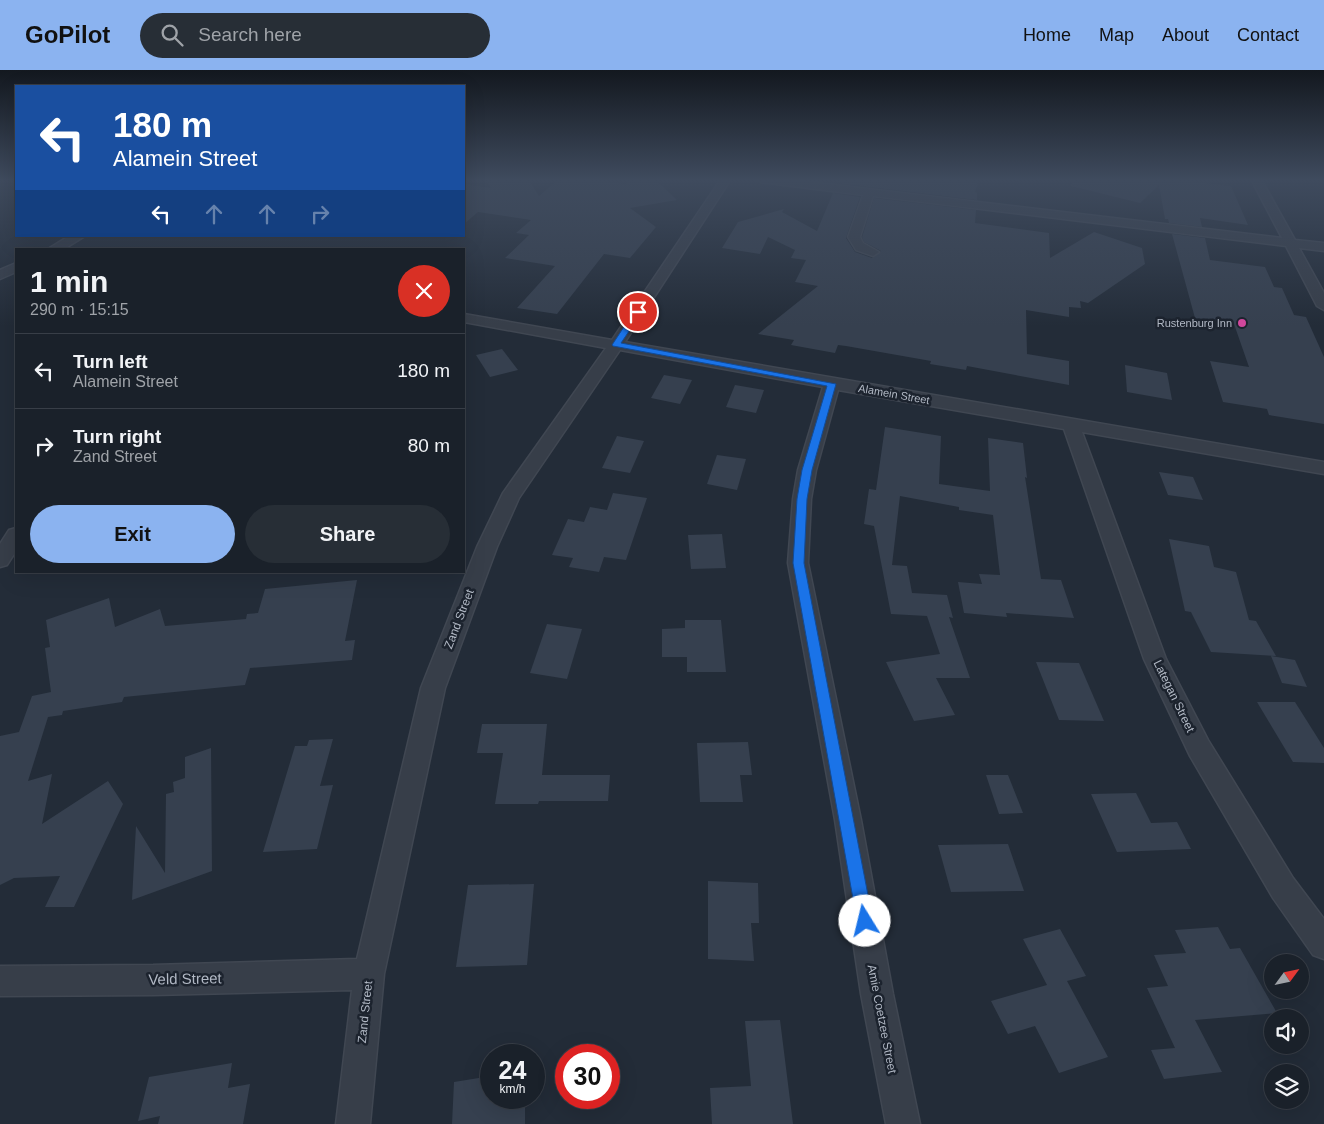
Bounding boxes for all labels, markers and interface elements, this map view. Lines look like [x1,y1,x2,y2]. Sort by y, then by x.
search box [140,13,490,58]
text: GoPilot [25,21,110,48]
icon: search [158,21,186,49]
text: Search here [198,24,302,45]
text: Home [1023,25,1071,45]
text: Map [1099,25,1134,45]
text: About [1162,25,1209,45]
text: Contact [1237,25,1299,45]
icon: left [30,105,95,170]
text: 180 m [113,105,212,144]
text: Alamein Street [113,146,257,171]
icon: left [147,200,175,228]
icon: ahead [200,200,228,228]
icon: ahead [253,200,281,228]
icon: right [306,200,334,228]
text: 1 min [30,265,108,298]
button: close [398,265,450,317]
pin [617,291,659,333]
icon: arrive [624,298,652,326]
text: 290 m · 15:15 [30,301,129,318]
place label: Rustenburg Inn [1157,317,1232,329]
marker: Rustenburg Inn [1236,317,1248,329]
text: Turn left [73,351,148,372]
icon: left [30,357,58,385]
text: 180 m [397,360,450,381]
text: Alamein Street [73,373,178,390]
street label: Alamein Street [857,382,931,406]
text: Turn right [73,426,161,447]
icon: right [30,432,58,460]
text: 80 m [408,435,450,456]
text: Zand Street [73,448,157,465]
button: Exit [30,505,235,563]
button: Share [245,505,450,563]
street label: Zand Street [441,587,477,651]
street label: Lategan Street [1150,658,1198,735]
position arrow [838,894,890,946]
north arrow [1264,954,1309,999]
map controls [1264,954,1309,1109]
street label: Amie Coetzee Street [865,963,900,1075]
street label: Veld Street [148,969,223,988]
street label: Zand Street [355,979,375,1044]
button: sound [1264,1009,1309,1054]
speed limit sign: 30 [555,1044,620,1109]
text: 24 [499,1056,526,1084]
button: layers [1264,1064,1309,1109]
text: km/h [499,1082,526,1096]

